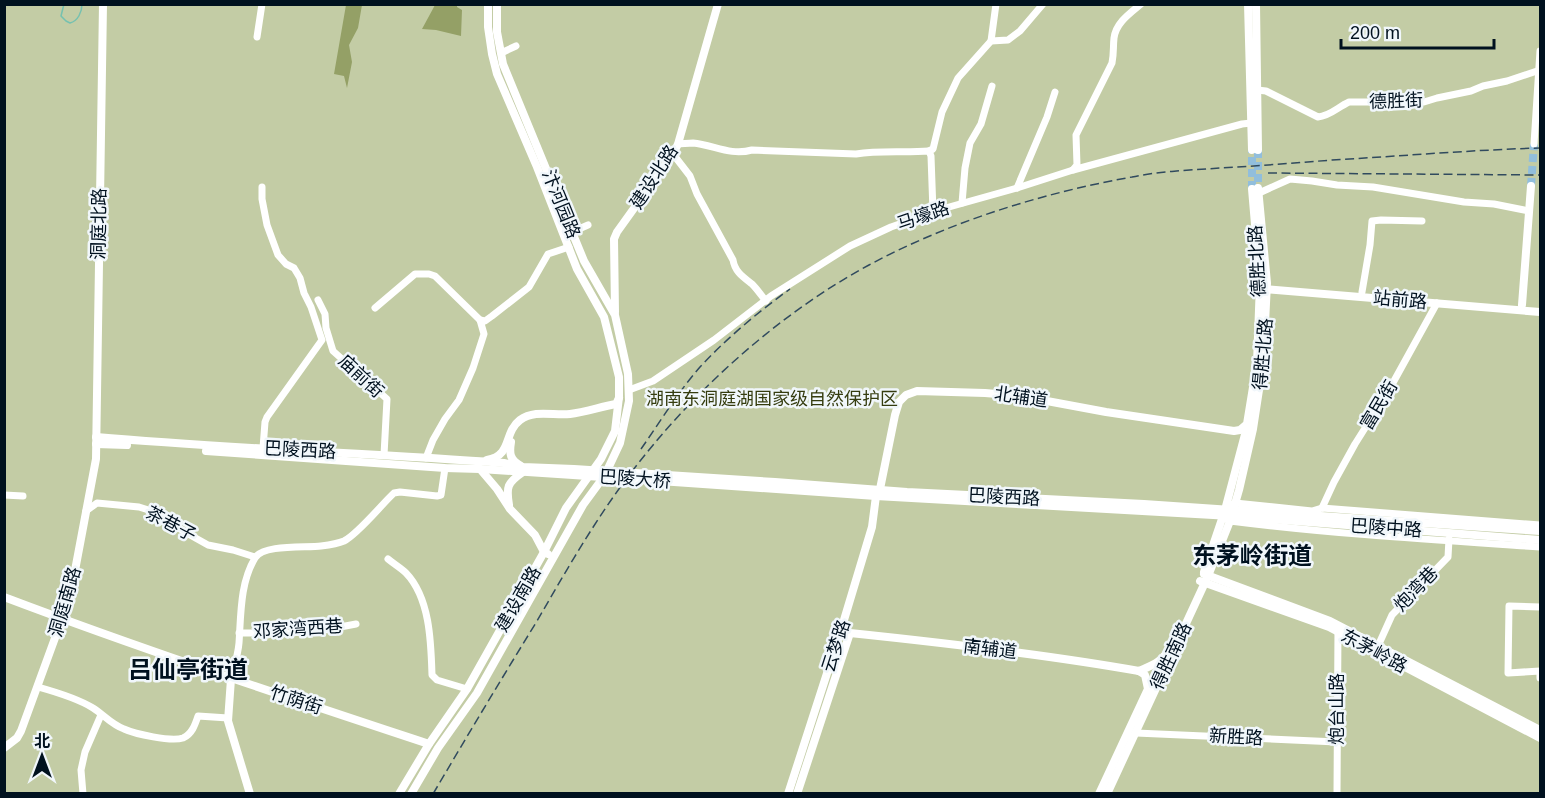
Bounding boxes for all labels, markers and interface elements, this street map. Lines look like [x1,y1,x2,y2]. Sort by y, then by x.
scale bar [1341,12,1494,50]
text: 200 m [1350,23,1400,43]
street label: 德胜街 [1369,90,1423,112]
street label: 建设北路 [626,141,682,213]
street label: 汴河园路 [538,167,584,241]
street label: 洞庭北路 [88,188,110,260]
street label: 马壕路 [894,198,952,234]
street label: 德胜北路 [1245,225,1269,297]
street label: 站前路 [1372,288,1428,312]
street label: 得胜北路 [1250,317,1276,391]
street label: 庙前街 [334,350,388,402]
street label: 富民街 [1357,377,1401,433]
street label: 北辅道 [993,383,1049,411]
park label: 湖南东洞庭湖国家级自然保护区 [646,389,898,409]
street label: 巴陵西路 [264,438,336,462]
street label: 巴陵大桥 [598,467,672,491]
street label: 巴陵西路 [968,485,1040,509]
street label: 茶巷子 [142,502,200,546]
street label: 巴陵中路 [1349,516,1423,540]
district label: 东茅岭街道 [1192,542,1312,569]
street label: 建设南路 [491,563,545,635]
street label: 炮湾巷 [1390,563,1442,615]
street label: 洞庭南路 [45,565,85,639]
street label: 邓家湾西巷 [252,616,344,642]
street label: 云梦路 [818,617,854,675]
street label: 得胜南路 [1147,619,1195,693]
street label: 东茅岭路 [1338,625,1410,677]
street label: 南辅道 [962,636,1018,662]
district label: 吕仙亭街道 [128,656,248,683]
street label: 炮台山路 [1327,673,1347,745]
street label: 竹荫街 [267,682,325,718]
north arrow [12,726,72,786]
street label: 新胜路 [1209,726,1263,748]
text: 北 [34,733,50,750]

